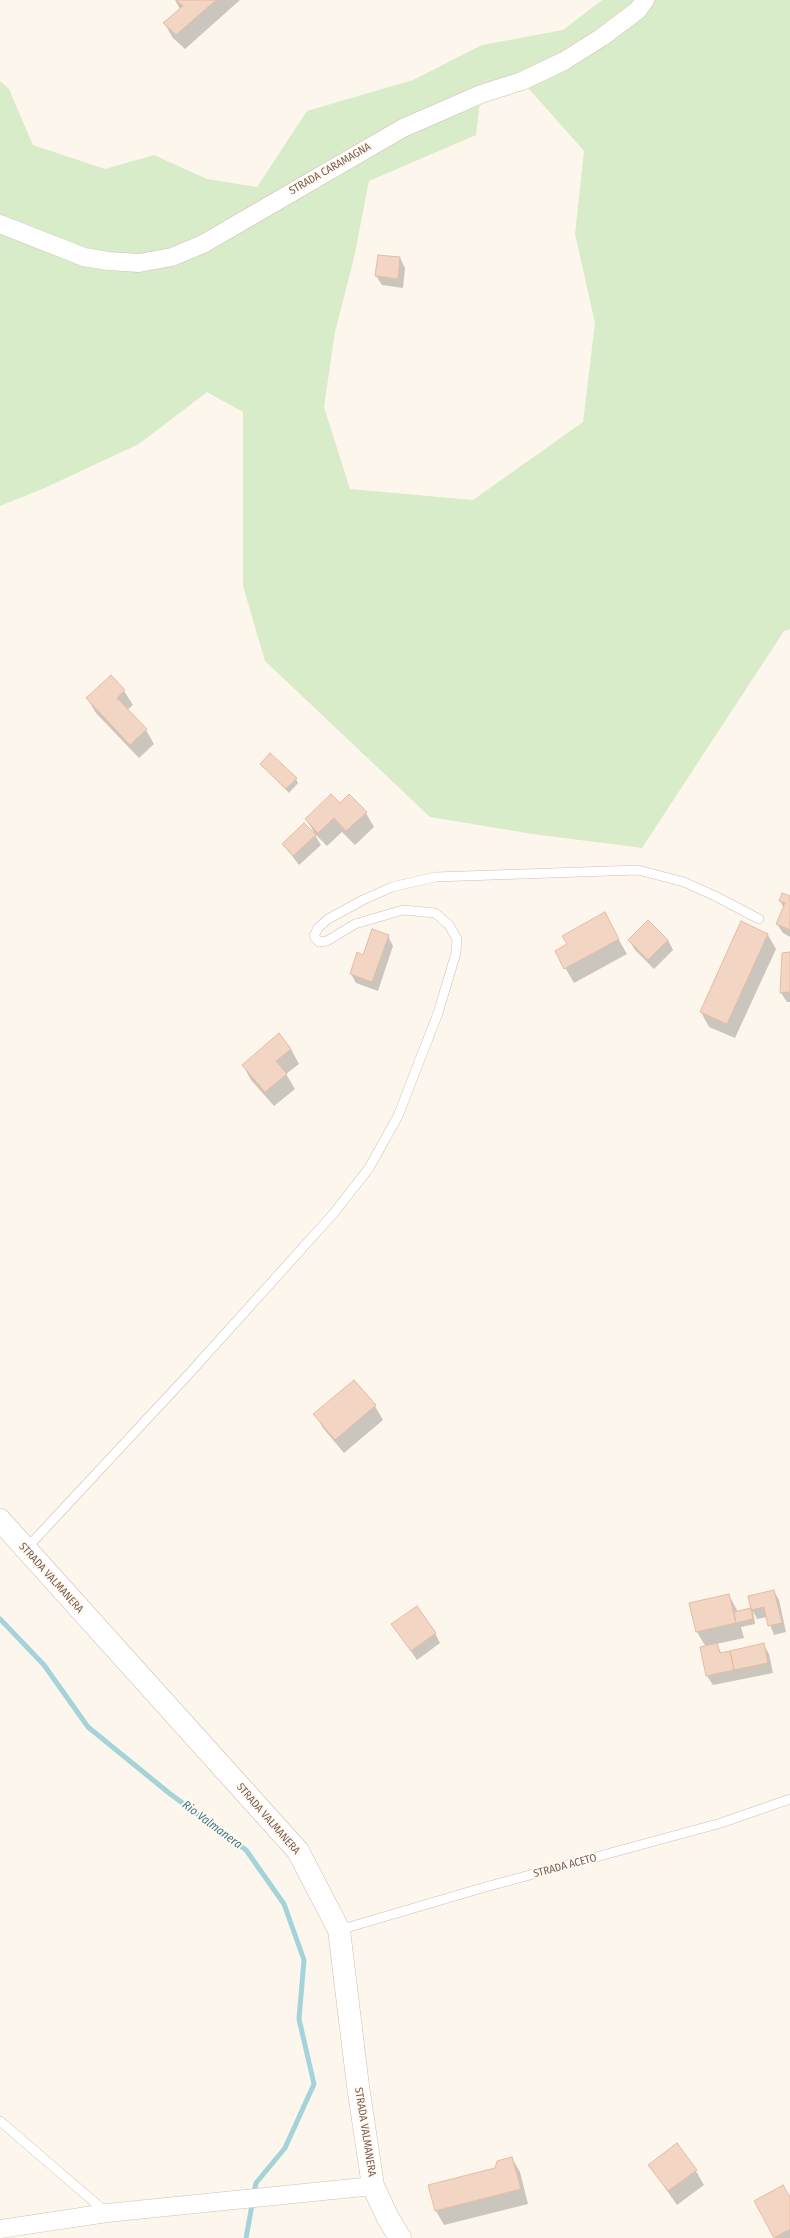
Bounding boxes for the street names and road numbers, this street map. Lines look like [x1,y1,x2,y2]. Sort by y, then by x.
street label: STRADA CARAMAGNA [287,140,373,198]
street label: STRADA VALMANERA [16,1540,86,1616]
street label: STRADA VALMANERA [234,1781,302,1857]
street label: STRADA ACETO [532,1851,598,1881]
street label: STRADA VALMANERA [351,2087,379,2177]

